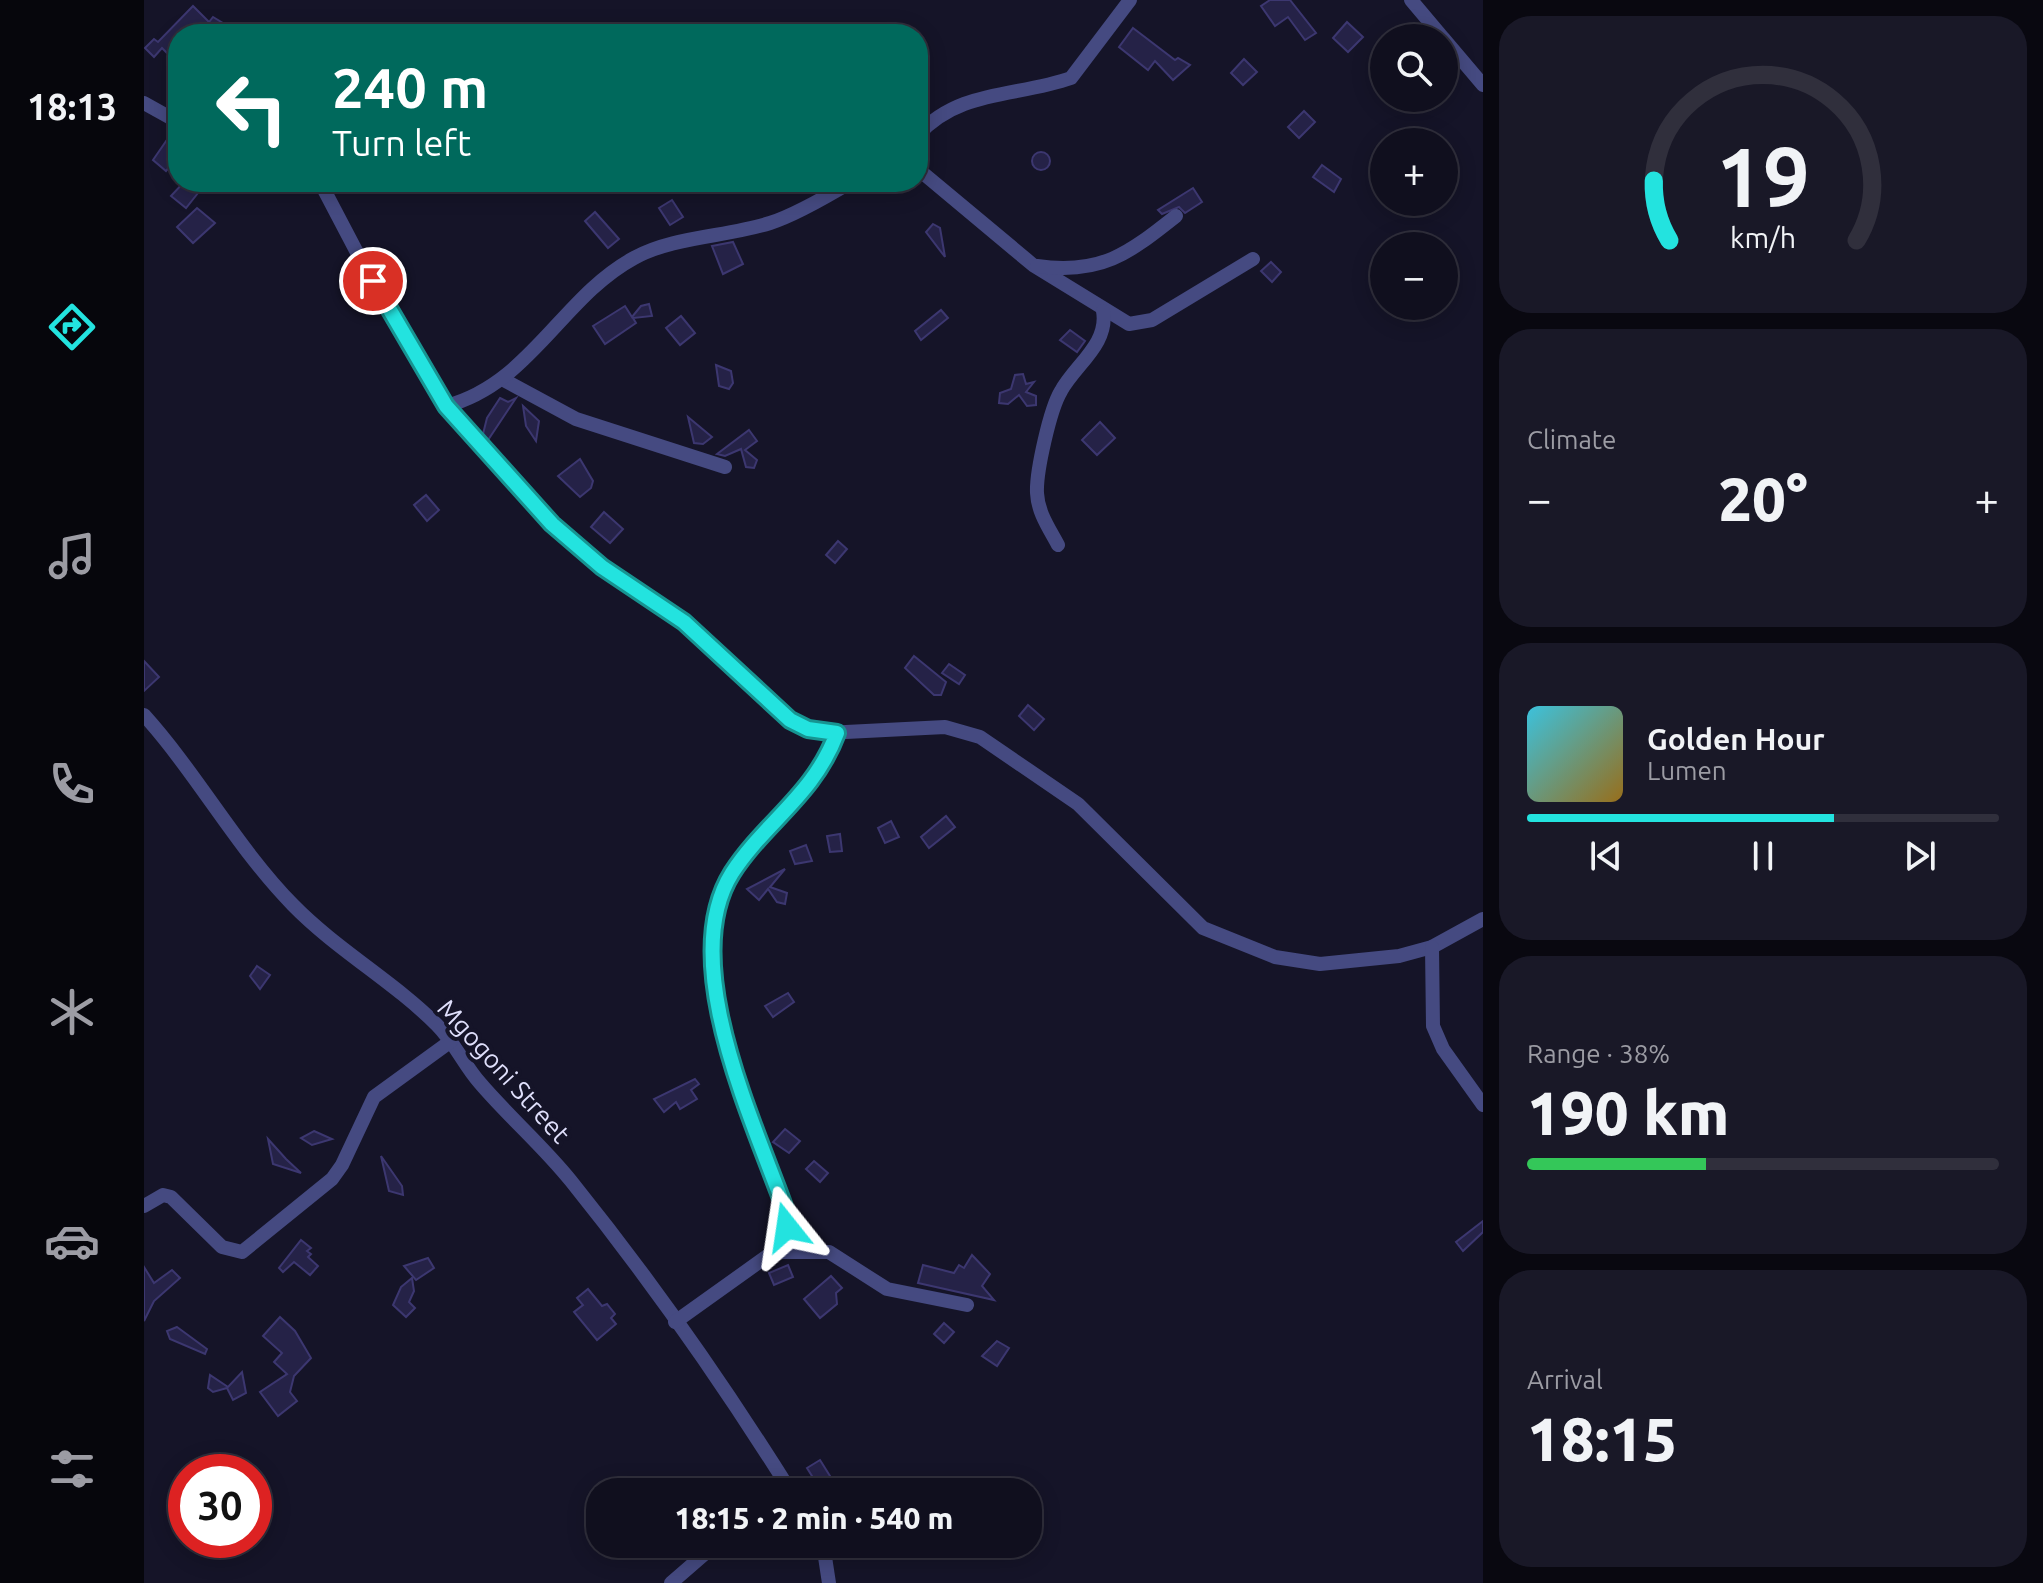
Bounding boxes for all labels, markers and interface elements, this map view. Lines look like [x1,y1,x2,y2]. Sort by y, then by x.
map controls [1370,24,1458,320]
button: search [1370,24,1458,112]
icon: left [200,56,304,160]
text: 240 m [332,56,488,119]
text: 18:13 [27,86,117,127]
text: Turn left [332,122,471,163]
button: + [1370,128,1458,216]
text: 19 [1716,128,1810,222]
text: km/h [1730,221,1796,253]
button: − [1370,232,1458,320]
pin [339,247,407,315]
icon: arrive [351,259,395,303]
icon: directions [44,299,100,355]
text: Climate [1527,425,1616,454]
text: 20° [1718,465,1808,532]
text: − [1527,474,1552,523]
text: + [1974,474,1999,523]
icon: music [44,528,100,584]
text: Golden Hour [1647,722,1825,756]
icon: phone [44,756,100,812]
text: Lumen [1647,756,1727,785]
icon: previous [1584,834,1628,878]
icon: pause [1741,834,1785,878]
icon: next [1898,834,1942,878]
icon: climate [44,984,100,1040]
street label: Mgogoni Street [432,993,576,1149]
text: Range · 38% [1527,1039,1670,1068]
text: 190 km [1527,1079,1729,1146]
position arrow [745,1185,829,1269]
icon: car [44,1213,100,1269]
text: Arrival [1527,1365,1603,1394]
text: 18:15 [1527,1405,1677,1472]
icon: filters [44,1441,100,1497]
speed limit sign: 30 [168,1454,272,1558]
text: 18:15 · 2 min · 540 m [675,1501,953,1535]

